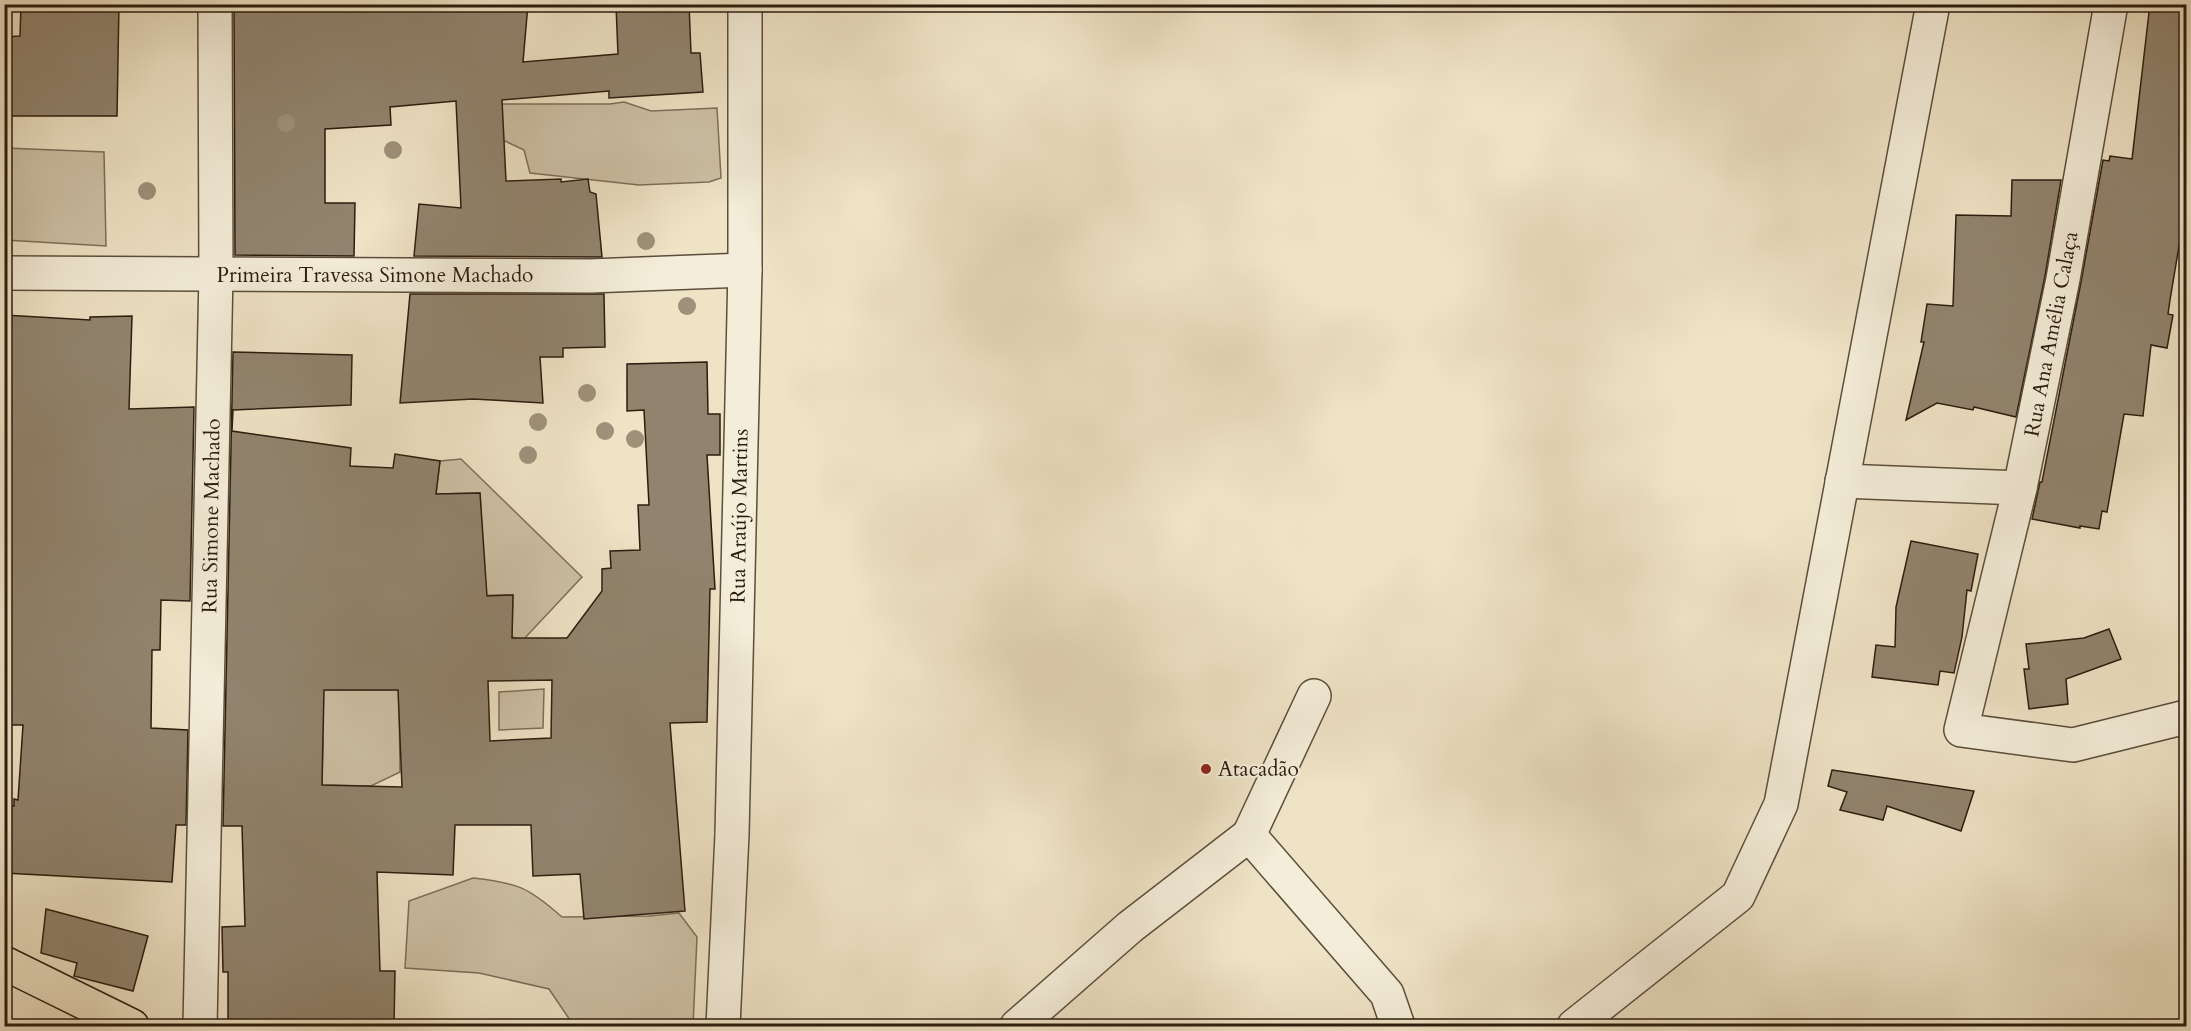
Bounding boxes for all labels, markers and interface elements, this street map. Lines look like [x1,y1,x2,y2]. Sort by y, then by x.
street label: Rua Ana Amélia Calaça [2017,229,2086,439]
street label: Primeira Travessa Simone Machado [217,261,533,290]
street label: Rua Simone Machado [195,418,228,614]
street label: Rua Araújo Martins [723,428,756,604]
place label: Atacadão [1218,755,1299,784]
marker: Atacadão [1199,762,1213,776]

